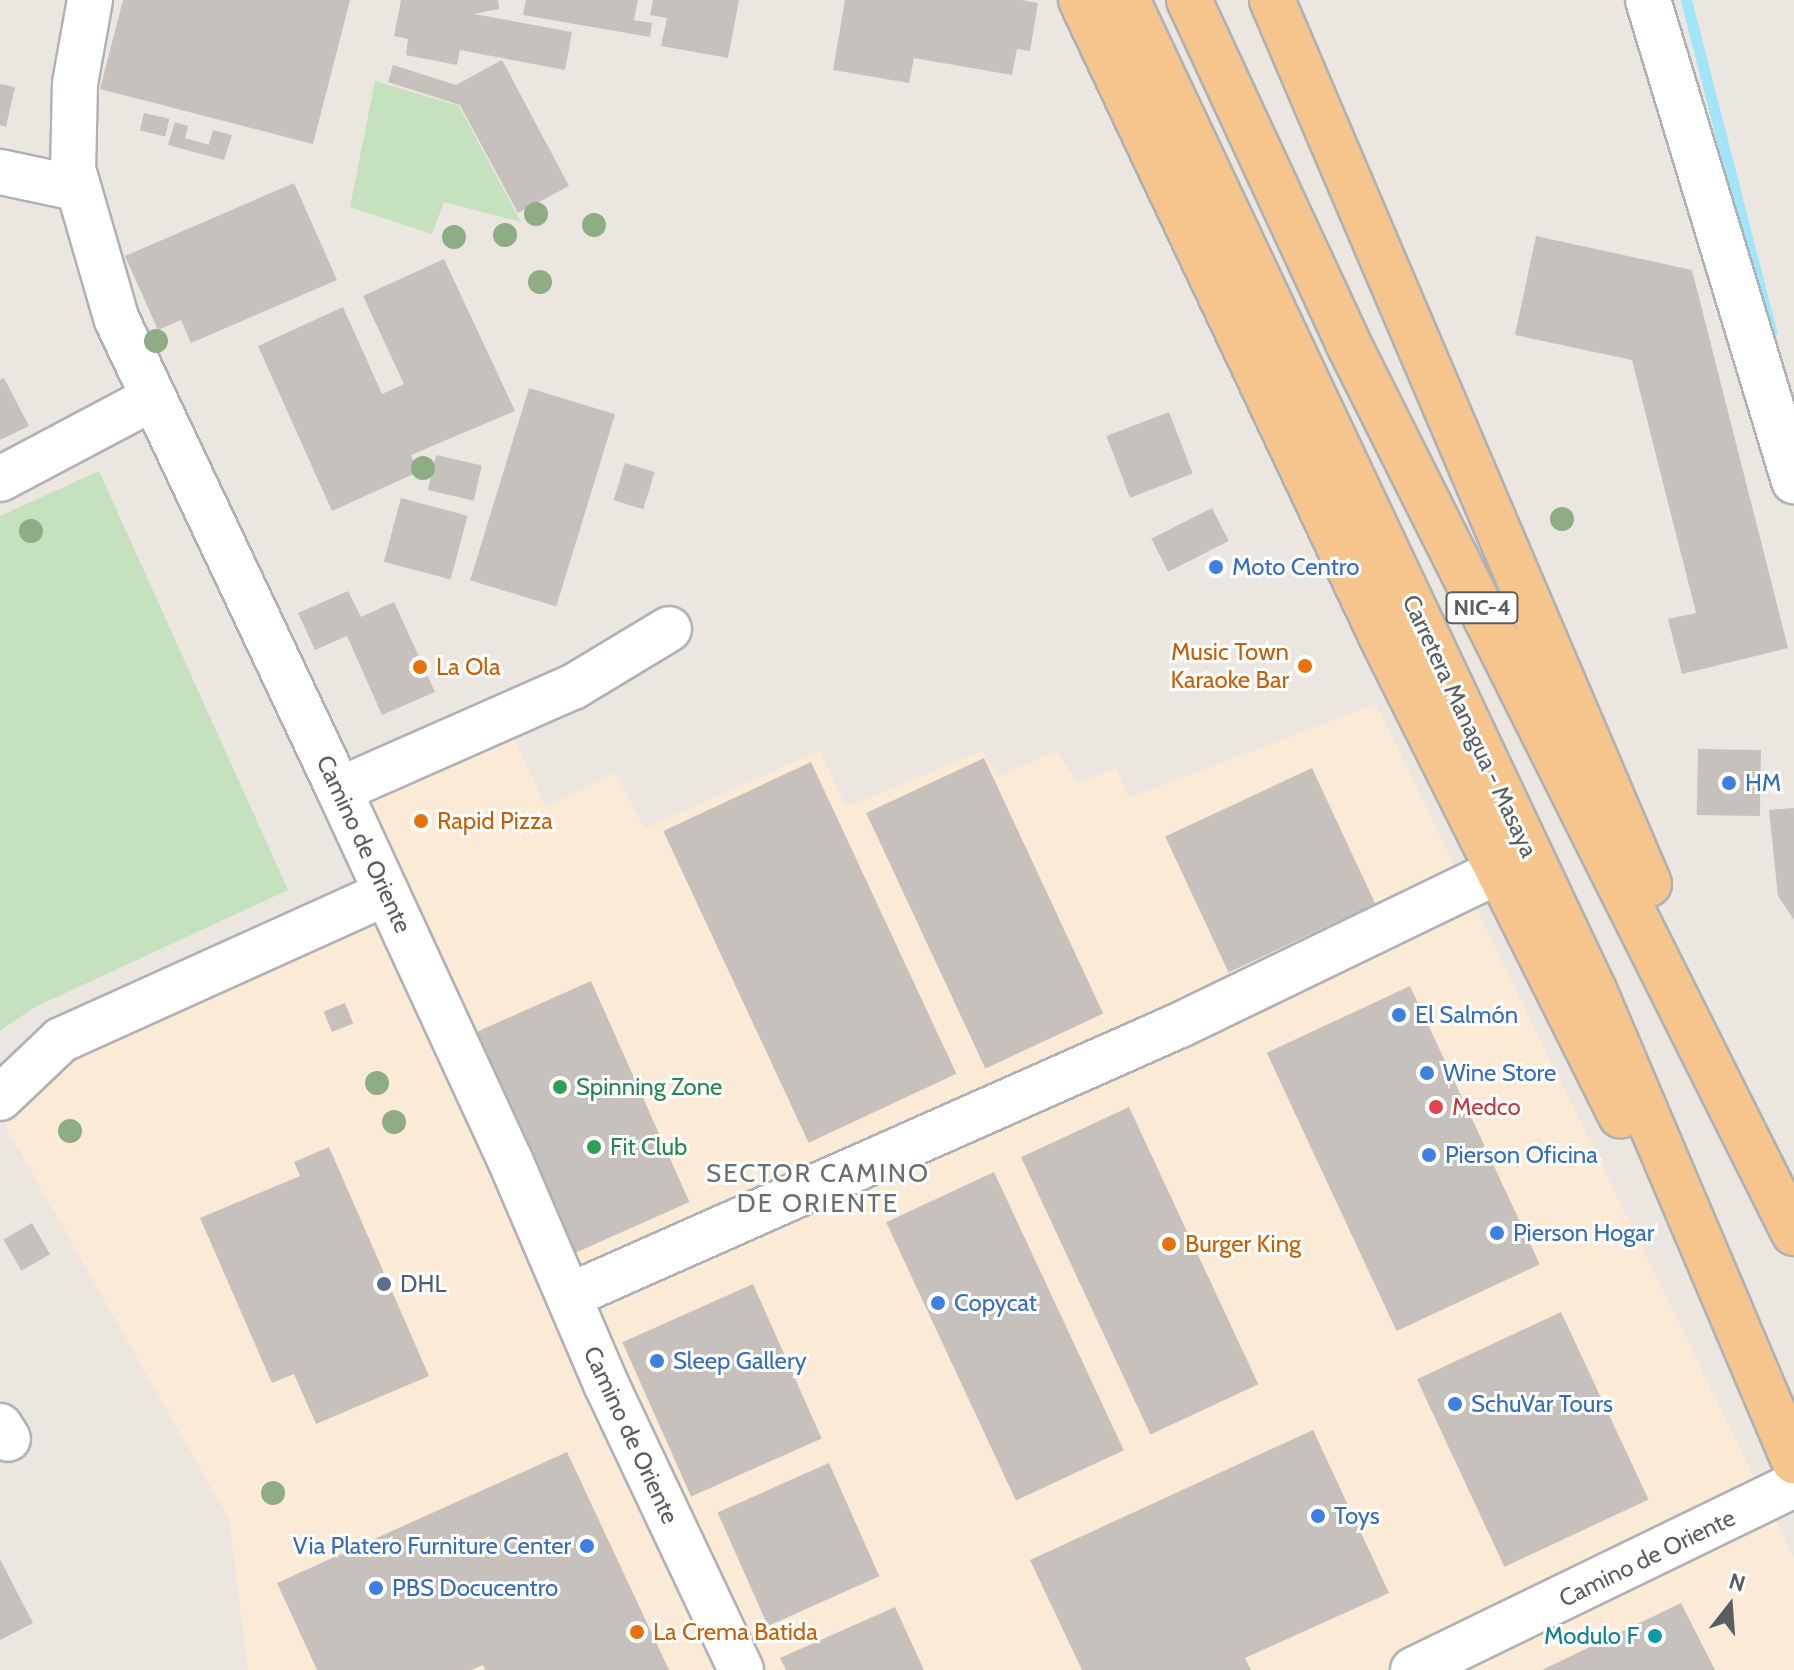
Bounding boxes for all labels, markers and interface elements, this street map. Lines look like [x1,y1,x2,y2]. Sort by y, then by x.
place label: Moto Centro [1232,553,1359,581]
marker: Moto Centro [1207,558,1225,576]
street label: Carretera Managua - Masaya [1396,590,1544,862]
road number: NIC-4 [1444,590,1520,626]
place label: Music Town Karaoke Bar [1170,638,1289,694]
place label: La Ola [436,653,500,681]
marker: Music Town Karaoke Bar [1296,657,1314,675]
marker: La Ola [411,658,429,676]
street label: Camino de Oriente [310,751,418,937]
place label: HM [1745,769,1781,797]
marker: HM [1720,774,1738,792]
place label: Rapid Pizza [437,807,553,835]
marker: Rapid Pizza [412,812,430,830]
place label: El Salmón [1415,1001,1518,1029]
marker: El Salmón [1390,1006,1408,1024]
place label: Wine Store [1443,1059,1556,1087]
marker: Wine Store [1418,1064,1436,1082]
place label: Spinning Zone [576,1073,722,1101]
marker: Spinning Zone [551,1078,569,1096]
place label: Medco [1452,1093,1521,1121]
marker: Medco [1427,1098,1445,1116]
place label: Fit Club [610,1133,687,1161]
marker: Fit Club [585,1138,603,1156]
place label: Pierson Oficina [1445,1141,1598,1169]
marker: Pierson Oficina [1420,1146,1438,1164]
district label: SECTOR CAMINO DE ORIENTE [706,1158,930,1220]
place label: Pierson Hogar [1513,1219,1654,1247]
marker: Pierson Hogar [1488,1224,1506,1242]
place label: Burger King [1185,1230,1301,1258]
marker: Burger King [1160,1235,1178,1253]
place label: DHL [400,1270,446,1298]
marker: DHL [375,1275,393,1293]
place label: Copycat [954,1289,1037,1317]
marker: Copycat [929,1294,947,1312]
street label: Camino de Oriente [577,1342,685,1528]
place label: Sleep Gallery [673,1347,807,1375]
marker: Sleep Gallery [648,1352,666,1370]
place label: SchuVar Tours [1471,1390,1613,1418]
marker: SchuVar Tours [1446,1395,1464,1413]
place label: Toys [1334,1502,1380,1530]
street label: Camino de Oriente [1554,1503,1740,1613]
marker: Toys [1309,1507,1327,1525]
place label: Via Platero Furniture Center [293,1532,571,1560]
marker: Via Platero Furniture Center [578,1537,596,1555]
north arrow [1690,1566,1770,1646]
text: N [1726,1567,1749,1598]
place label: PBS Docucentro [392,1574,558,1602]
marker: PBS Docucentro [367,1579,385,1597]
place label: La Crema Batida [653,1618,818,1646]
place label: Modulo F [1544,1622,1639,1650]
marker: La Crema Batida [628,1623,646,1641]
marker: Modulo F [1646,1627,1664,1645]

